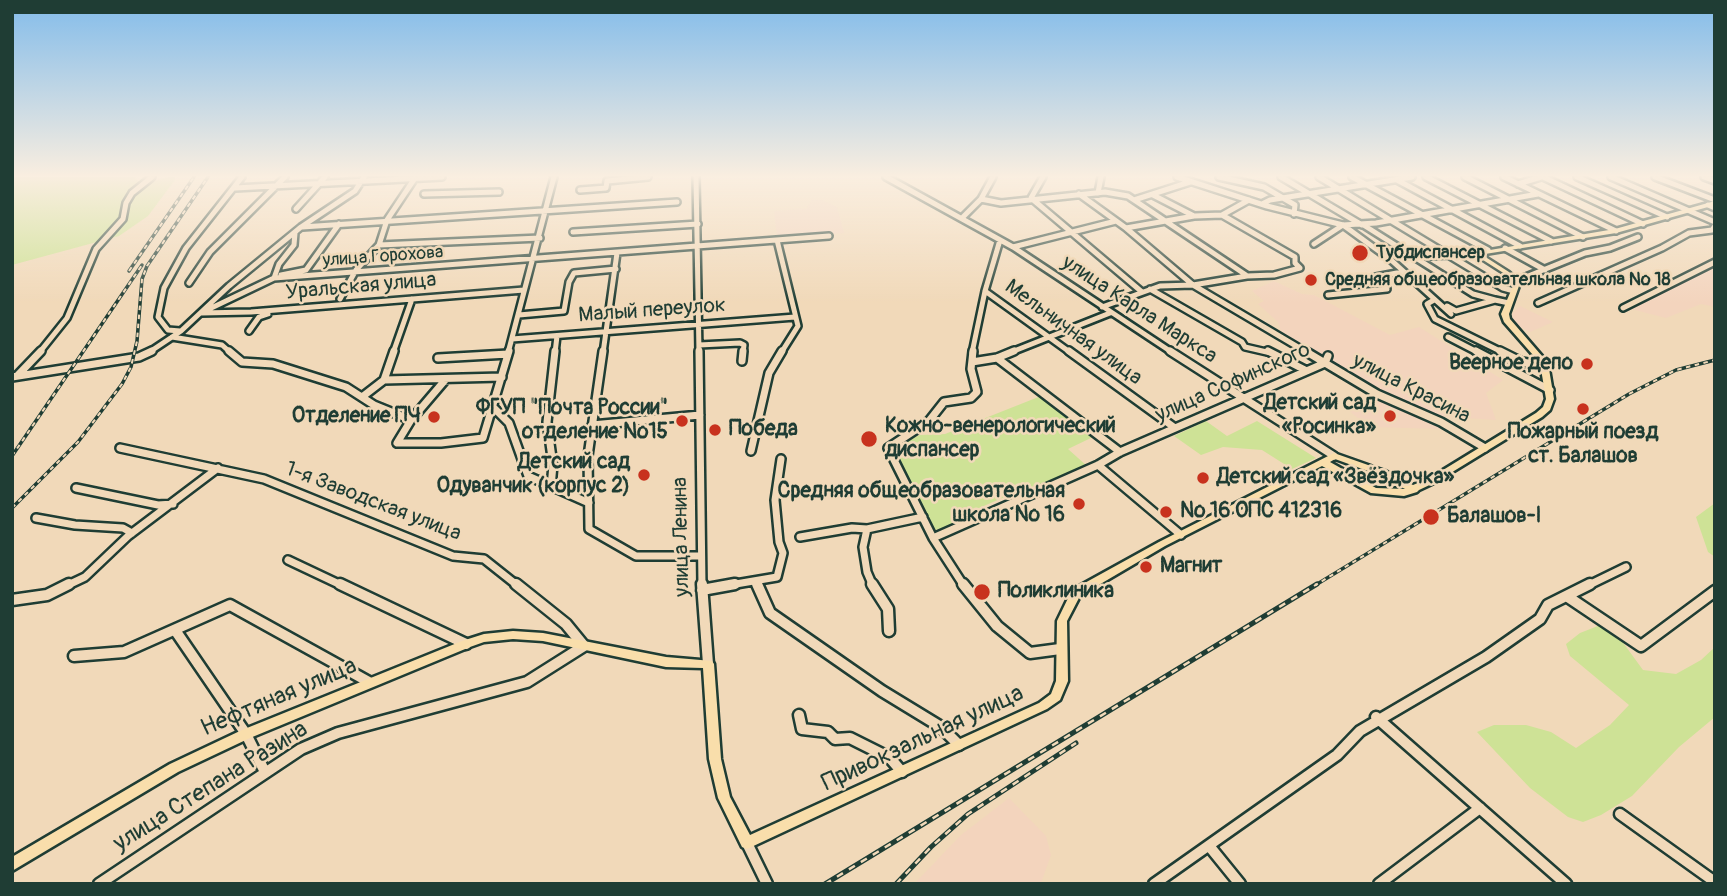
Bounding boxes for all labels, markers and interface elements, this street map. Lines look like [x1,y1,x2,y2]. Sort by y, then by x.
street label: улица Горохова [322,242,444,272]
place label: Тубдиспансер [1376,242,1485,264]
marker: Тубдиспансер [1350,243,1370,263]
street label: улица Карла Маркса [1057,250,1221,370]
street label: Уральская улица [285,268,437,306]
place label: Средняя общеобразовательная школа № 18 [1325,269,1671,291]
marker: Средняя общеобразовательная школа № 18 [1303,272,1319,288]
street label: Мельничная улица [999,275,1147,391]
street label: Малый переулок [578,293,726,329]
street label: улица Софинского [1152,338,1314,428]
street label: улица Красина [1348,349,1474,429]
place label: Веерное депо [1449,351,1573,377]
marker: Веерное депо [1579,356,1595,372]
place label: Детский сад «Росинка» [1264,391,1376,441]
place label: ФГУП "Почта России" отделение №15 [476,396,668,446]
marker: Пожарный поезд ст. Балашов [1575,401,1591,417]
place label: Отделение ПЧ [292,404,420,430]
marker: Детский сад «Росинка» [1382,408,1398,424]
marker: Отделение ПЧ [426,409,442,425]
marker: ФГУП "Почта России" отделение №15 [674,413,690,429]
place label: Кожно-венерологический диспансер [885,414,1116,464]
place label: Победа [729,417,798,443]
place label: Пожарный поезд ст. Балашов [1508,420,1658,470]
marker: Победа [707,422,723,438]
marker: Кожно-венерологический диспансер [859,429,879,449]
place label: Детский сад Одуванчик (корпус 2) [436,450,630,500]
street label: 1-я Заводская улица [282,457,464,547]
place label: Детский сад «Звёздочка» [1217,465,1454,491]
marker: Детский сад Одуванчик (корпус 2) [636,467,652,483]
marker: Детский сад «Звёздочка» [1195,470,1211,486]
street label: улица Ленина [668,477,696,597]
place label: Средняя общеобразовательная школа № 16 [778,479,1065,529]
marker: Средняя общеобразовательная школа № 16 [1071,496,1087,512]
place label: № 16 ОПС 412316 [1180,499,1342,525]
marker: № 16 ОПС 412316 [1158,504,1174,520]
place label: Балашов-I [1447,504,1542,530]
marker: Балашов-I [1421,507,1441,527]
place label: Магнит [1160,554,1222,580]
marker: Магнит [1138,559,1154,575]
place label: Поликлиника [998,579,1114,605]
marker: Поликлиника [972,582,992,602]
street label: Нефтяная улица [197,652,361,744]
street label: Привокзальная улица [818,680,1028,798]
street label: улица Степана Разина [108,715,314,859]

